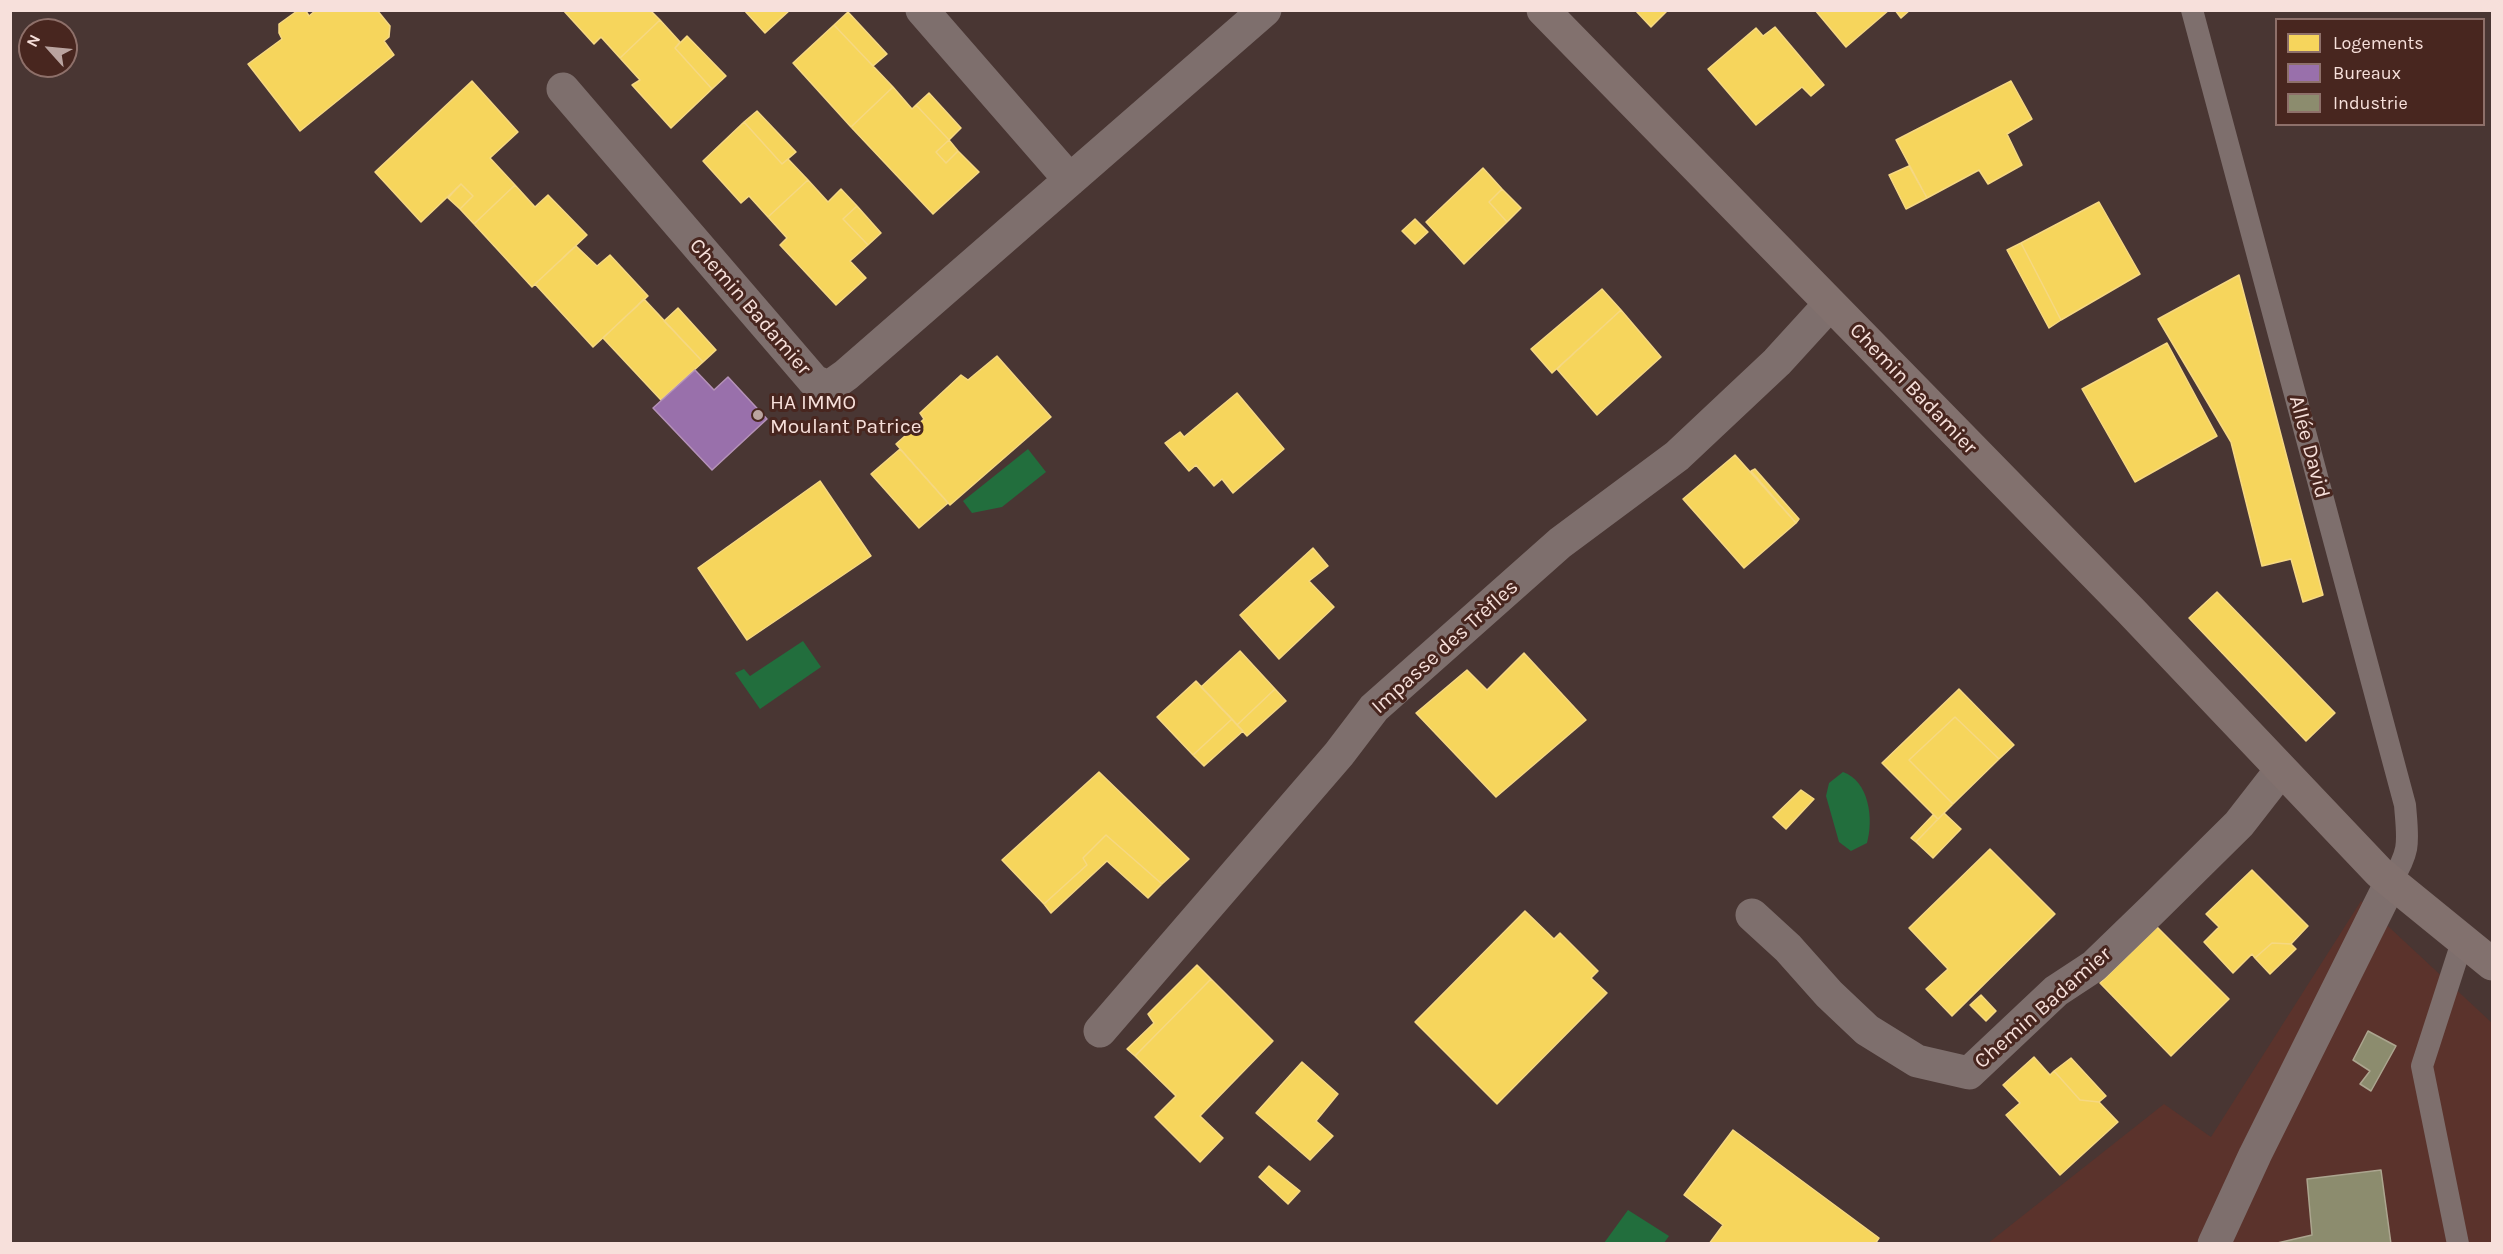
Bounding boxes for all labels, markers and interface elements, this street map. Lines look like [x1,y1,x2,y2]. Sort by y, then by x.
north arrow [18,18,78,78]
legend [2275,18,2485,126]
text: N [22,31,44,50]
text: Logements [2333,32,2424,54]
text: Bureaux [2333,62,2401,84]
text: Industrie [2333,92,2408,114]
street label: Chemin Badamier [684,234,816,380]
street label: Chemin Badamier [1844,318,1982,460]
place label: HA IMMO Moulant Patrice [770,390,922,440]
street label: Allée David [2283,393,2335,501]
marker: HA IMMO Moulant Patrice [751,408,765,422]
street label: Impasse des Trèfles [1366,575,1524,719]
street label: Chemin Badamier [1970,942,2116,1074]

